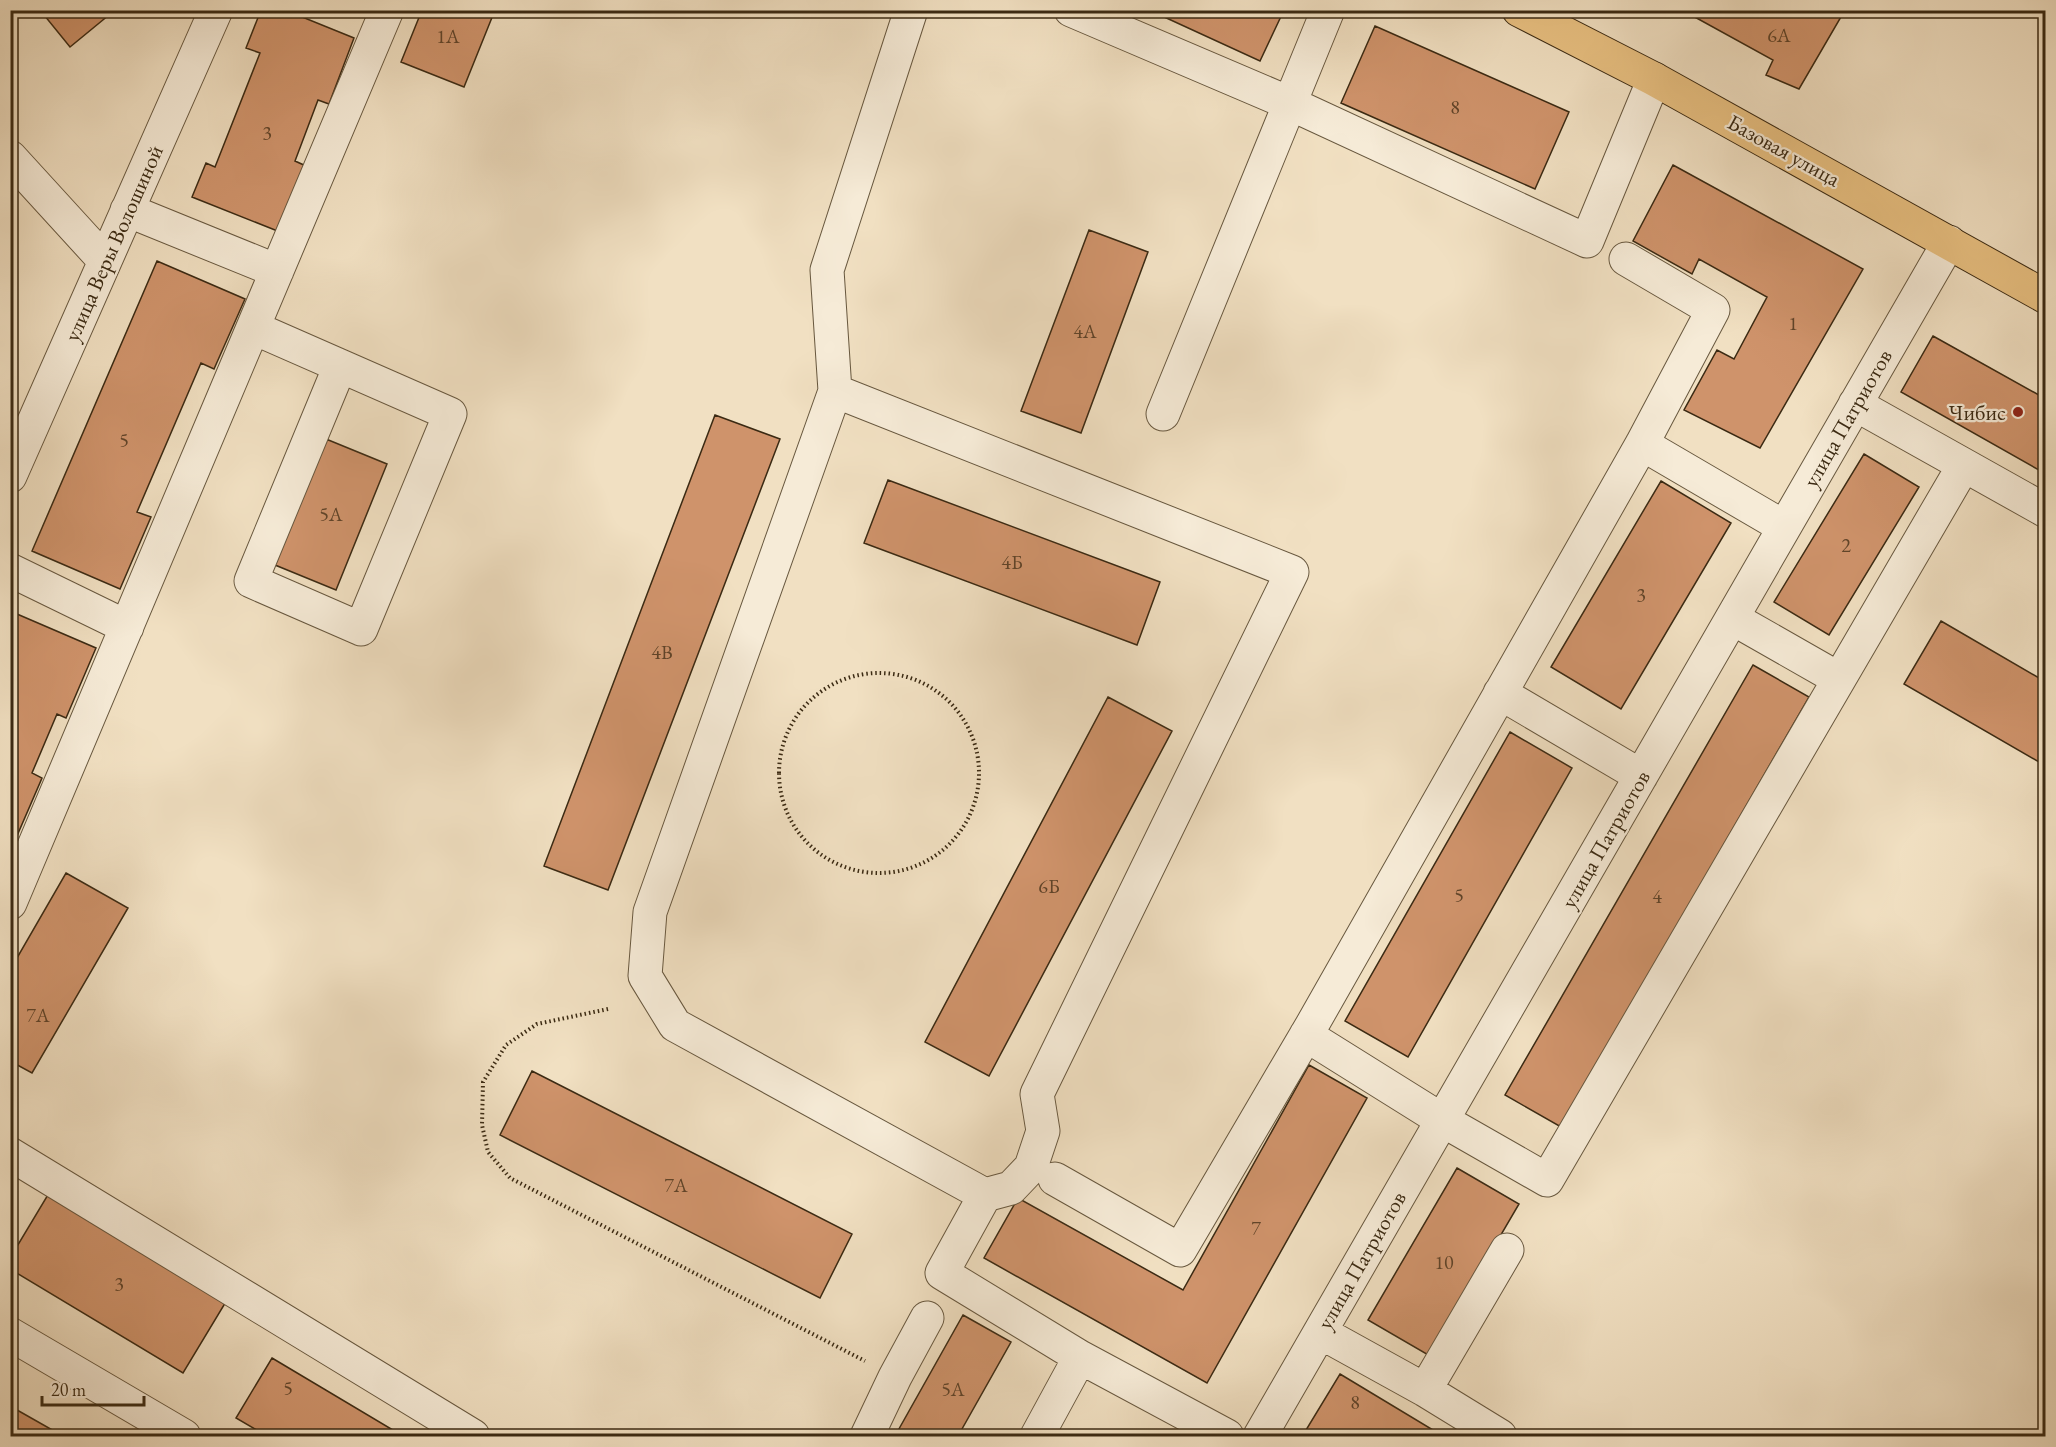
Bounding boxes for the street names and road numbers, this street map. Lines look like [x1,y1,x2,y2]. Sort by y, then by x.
street label: Базовая улица [1722,108,1845,193]
street label: улица Веры Волошиной [57,140,170,346]
street label: улица Патриотов [1796,344,1899,493]
street label: улица Патриотов [1554,765,1657,914]
street label: улица Патриотов [1310,1186,1413,1335]

